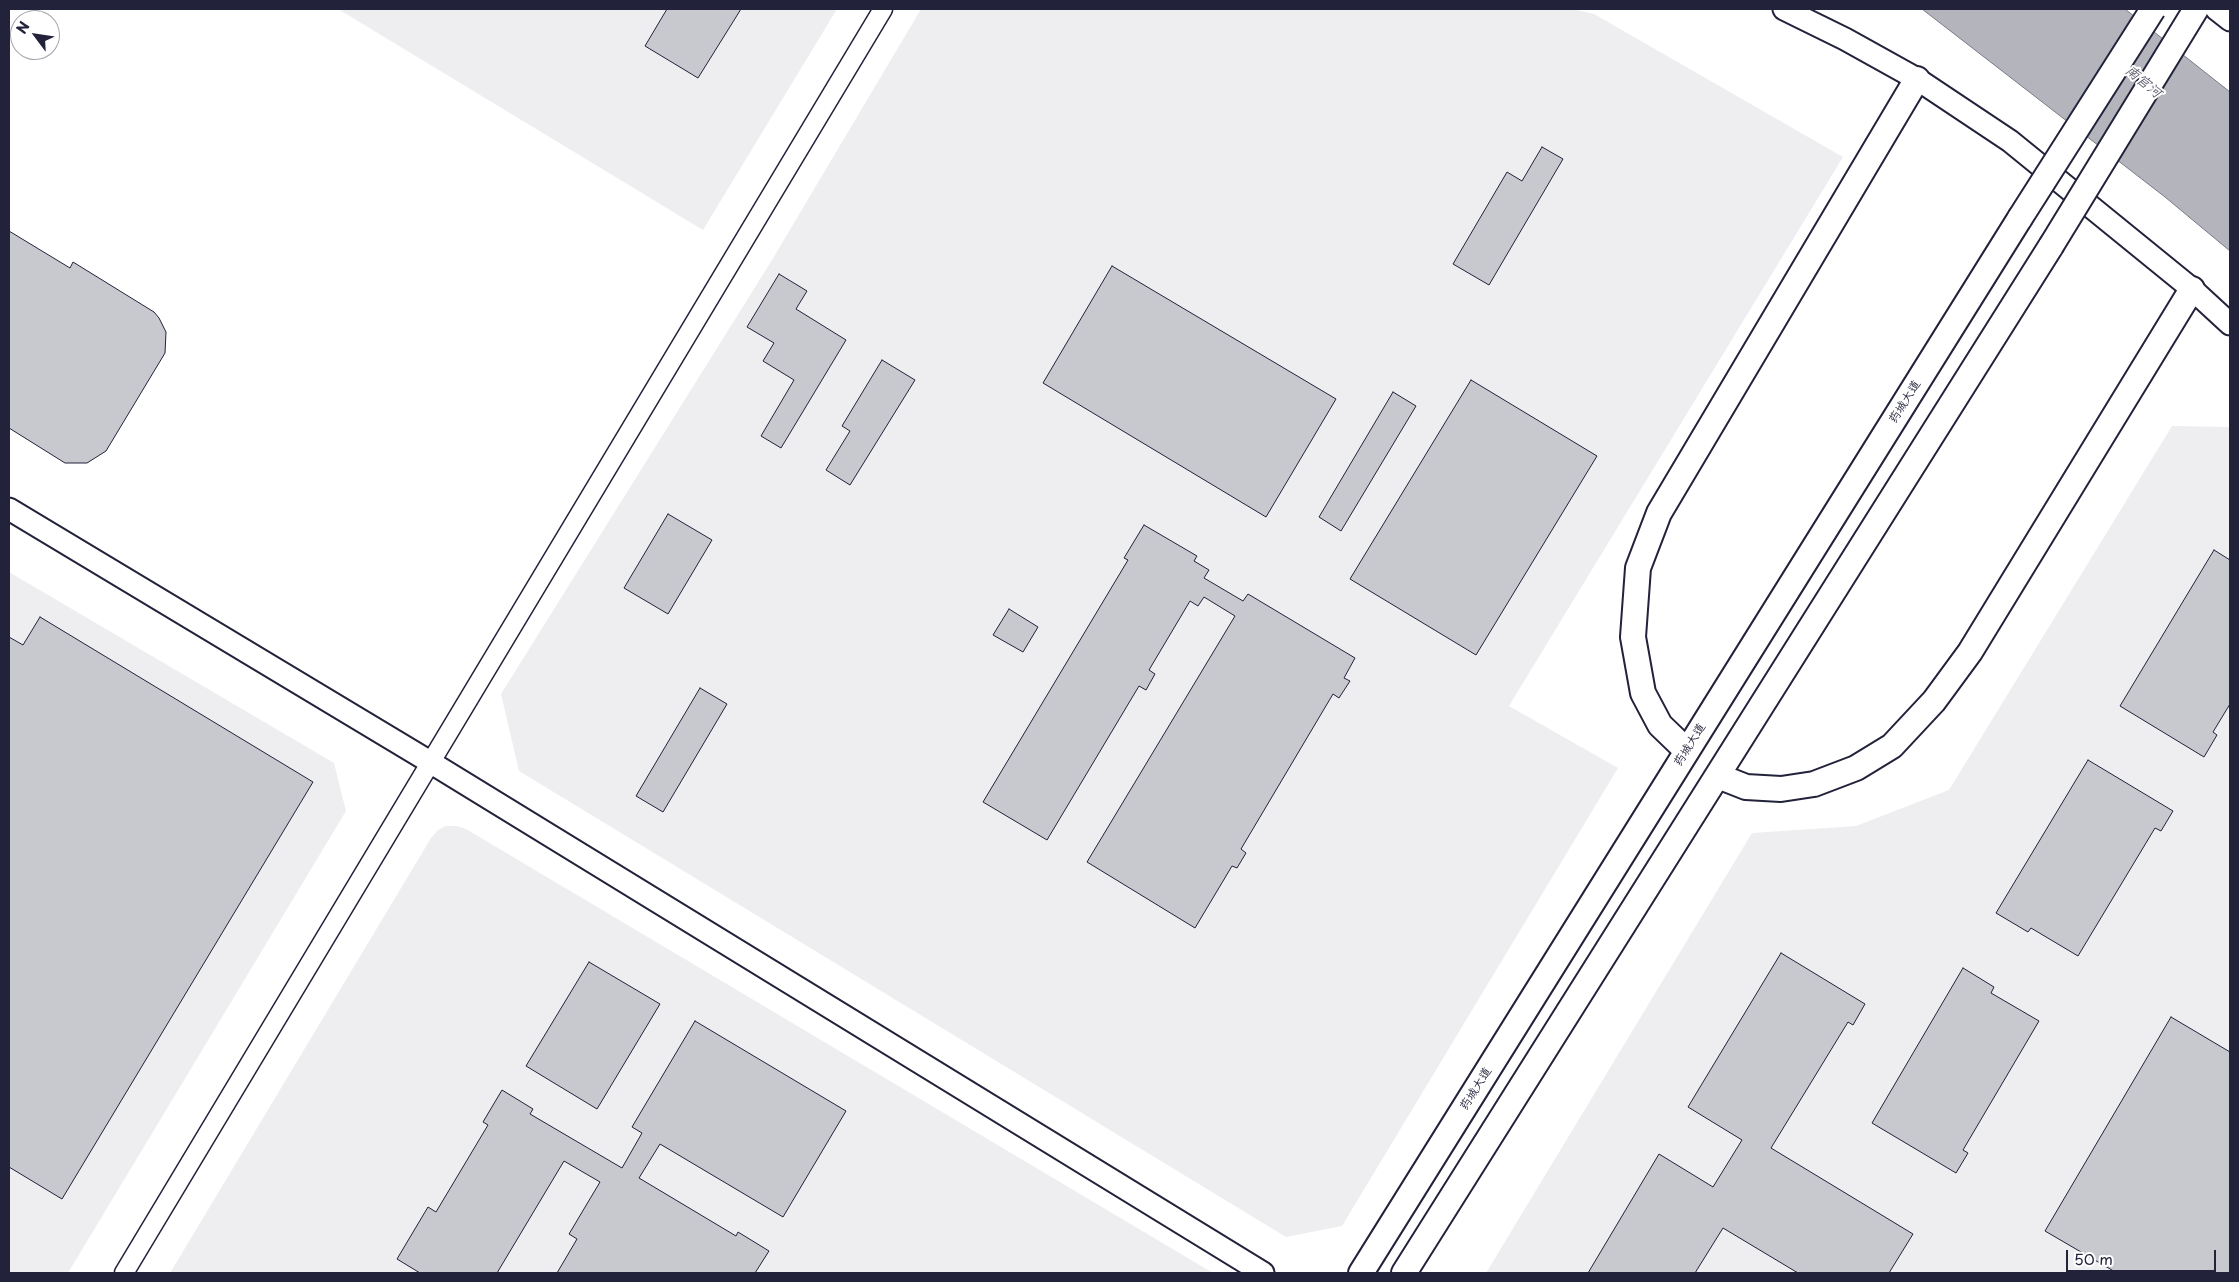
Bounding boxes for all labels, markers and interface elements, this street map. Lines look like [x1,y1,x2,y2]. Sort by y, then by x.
north arrow [10,10,60,60]
text: N [11,17,34,38]
water label: 南官河 [2122,62,2164,102]
street label: 药城大道 [1886,378,1924,426]
street label: 药城大道 [1671,721,1709,769]
street label: 药城大道 [1457,1065,1495,1113]
scale bar [2069,1240,2219,1272]
text: 50 m [2074,1247,2113,1270]

